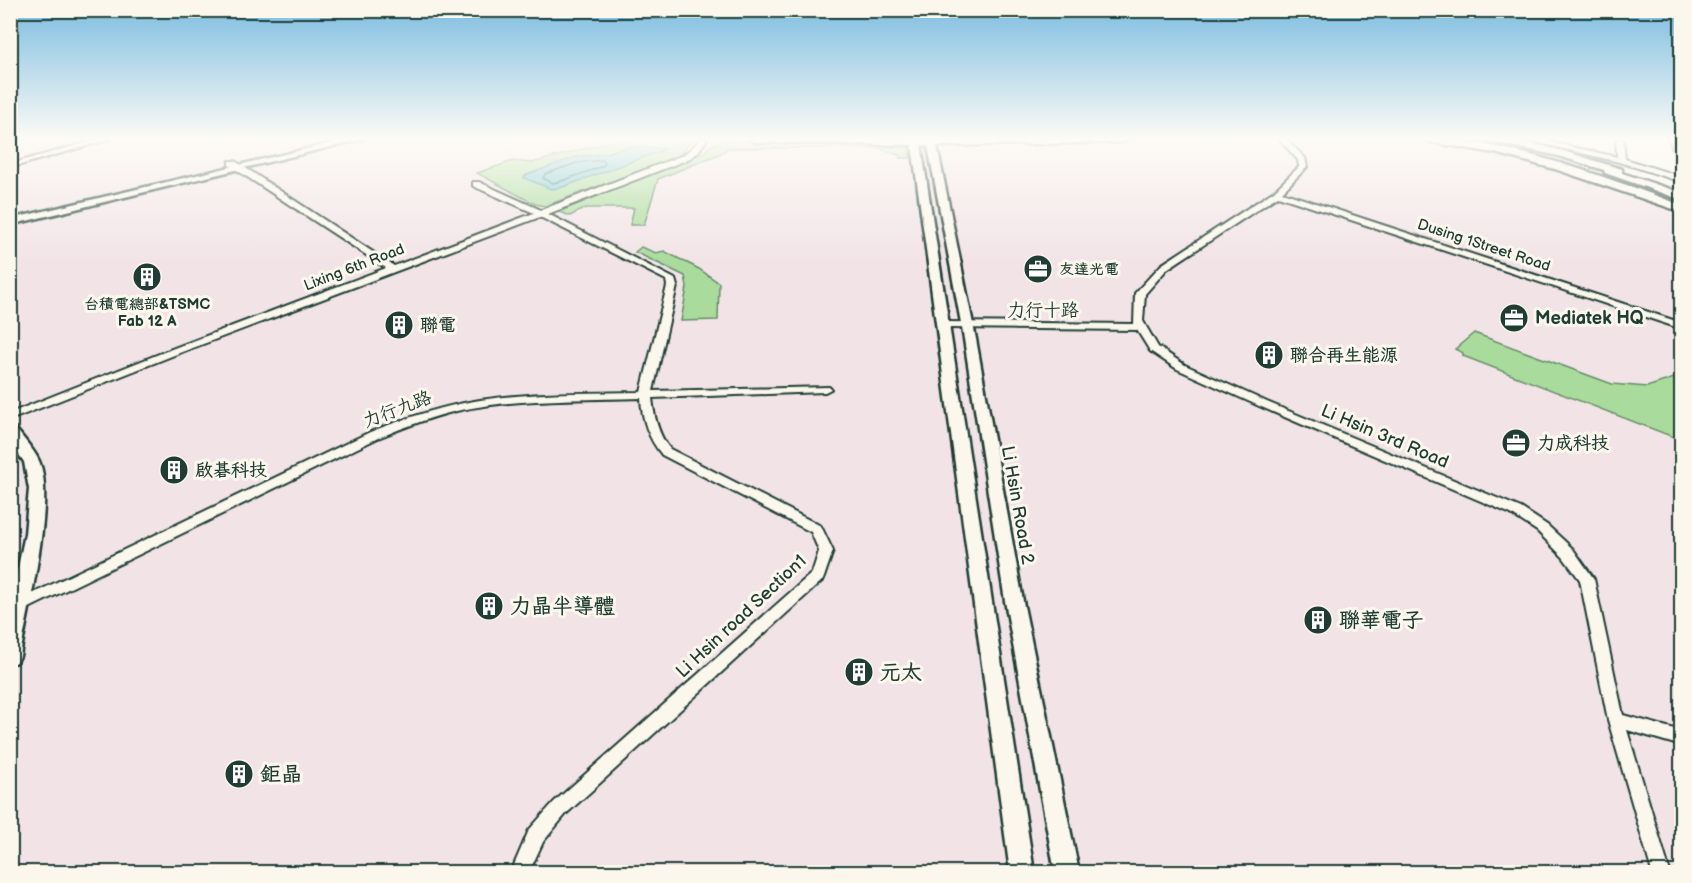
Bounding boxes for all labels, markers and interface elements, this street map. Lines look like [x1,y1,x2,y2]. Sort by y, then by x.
street label: Dusing 1Street Road [1415,215,1553,276]
street label: Lixing 6th Road [301,240,407,295]
office icon: 友達光電 [1022,253,1054,285]
place label: 友達光電 [1059,260,1119,279]
building icon: 台積電總部&TSMC Fab 12 A [131,261,163,293]
place label: 台積電總部&TSMC Fab 12 A [84,295,210,331]
street label: 力行十路 [1007,300,1079,321]
office icon: Mediatek HQ [1498,302,1530,334]
place label: Mediatek HQ [1535,308,1644,329]
building icon: 聯電 [383,309,415,341]
place label: 聯電 [420,315,456,336]
building icon: 聯合再生能源 [1253,339,1285,371]
place label: 聯合再生能源 [1290,345,1398,366]
street label: 力行九路 [360,387,435,432]
street label: Li Hsin 3rd Road [1318,400,1452,473]
office icon: 力成科技 [1500,427,1532,459]
place label: 力成科技 [1537,433,1609,454]
street label: Li Hsin Road 2 [997,444,1038,566]
building icon: 啟碁科技 [158,454,190,486]
place label: 啟碁科技 [195,460,267,481]
street label: Li Hsin road Section1 [672,551,811,682]
building icon: 力晶半導體 [473,590,505,622]
place label: 力晶半導體 [510,594,615,619]
building icon: 聯華電子 [1302,604,1334,636]
place label: 聯華電子 [1339,608,1423,633]
building icon: 元太 [843,656,875,688]
place label: 元太 [880,660,922,685]
building icon: 鉅晶 [223,758,255,790]
place label: 鉅晶 [260,762,302,787]

